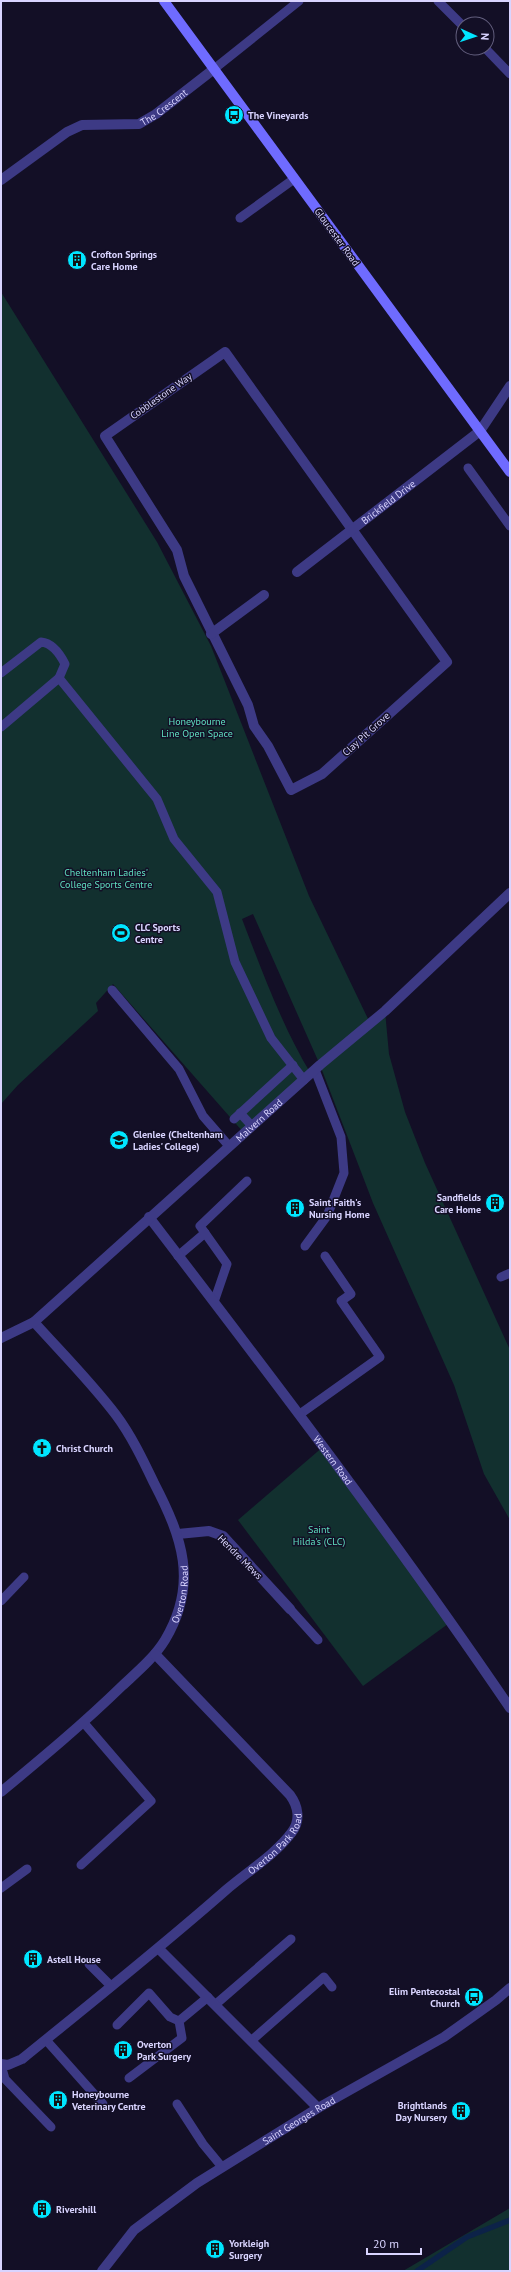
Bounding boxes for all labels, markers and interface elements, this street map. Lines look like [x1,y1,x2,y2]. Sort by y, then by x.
north arrow [455,16,495,56]
text: N [478,33,492,41]
street label: The Crescent [138,85,190,129]
bus stop icon: The Vineyards [223,104,245,126]
place label: The Vineyards [248,109,308,122]
street label: Gloucester Road [311,205,363,269]
place label: Crofton Springs Care Home [91,248,157,273]
building icon: Crofton Springs Care Home [66,249,88,271]
street label: Cobblestone Way [127,370,195,422]
street label: Brickfield Drive [358,477,418,527]
street label: Clay Pit Grove [340,709,392,759]
park label: Honeybourne Line Open Space [161,715,233,740]
park label: Cheltenham Ladies' College Sports Centre [60,866,152,891]
place label: CLC Sports Centre [135,921,180,946]
sports icon: CLC Sports Centre [110,922,132,944]
street label: Malvern Road [233,1096,285,1144]
place label: Glenlee (Cheltenham Ladies' College) [133,1128,223,1153]
school or university icon: Glenlee (Cheltenham Ladies' College) [108,1129,130,1151]
place label: Sandfields Care Home [434,1191,481,1216]
building icon: Sandfields Care Home [484,1192,506,1214]
place label: Saint Faith's Nursing Home [309,1196,370,1221]
building icon: Saint Faith's Nursing Home [284,1197,306,1219]
street label: Western Road [311,1433,356,1487]
church icon: Christ Church [31,1437,53,1459]
place label: Christ Church [56,1442,113,1455]
park label: Saint Hilda's (CLC) [293,1523,345,1548]
street label: Hendre Mews [215,1532,265,1582]
street label: Overton Road [168,1565,190,1625]
street label: Overton Park Road [245,1813,304,1877]
building icon: Astell House [22,1948,44,1970]
place label: Astell House [47,1953,101,1966]
place label: Elim Pentecostal Church [389,1985,460,2010]
bus stop icon: Elim Pentecostal Church [463,1986,485,2008]
place label: Overton Park Surgery [137,2038,191,2063]
building icon: Overton Park Surgery [112,2039,134,2061]
place label: Honeybourne Veterinary Centre [71,2088,146,2113]
building icon: Honeybourne Veterinary Centre [47,2089,69,2111]
street label: Saint Georges Road [260,2093,337,2147]
place label: Brightlands Day Nursery [396,2099,447,2124]
building icon: Brightlands Day Nursery [450,2100,472,2122]
building icon: Rivershill [31,2198,53,2220]
place label: Rivershill [56,2203,96,2216]
scale bar [367,2230,421,2256]
text: 20 m [373,2236,399,2251]
place label: Yorkleigh Surgery [228,2237,269,2262]
building icon: Yorkleigh Surgery [204,2238,226,2260]

